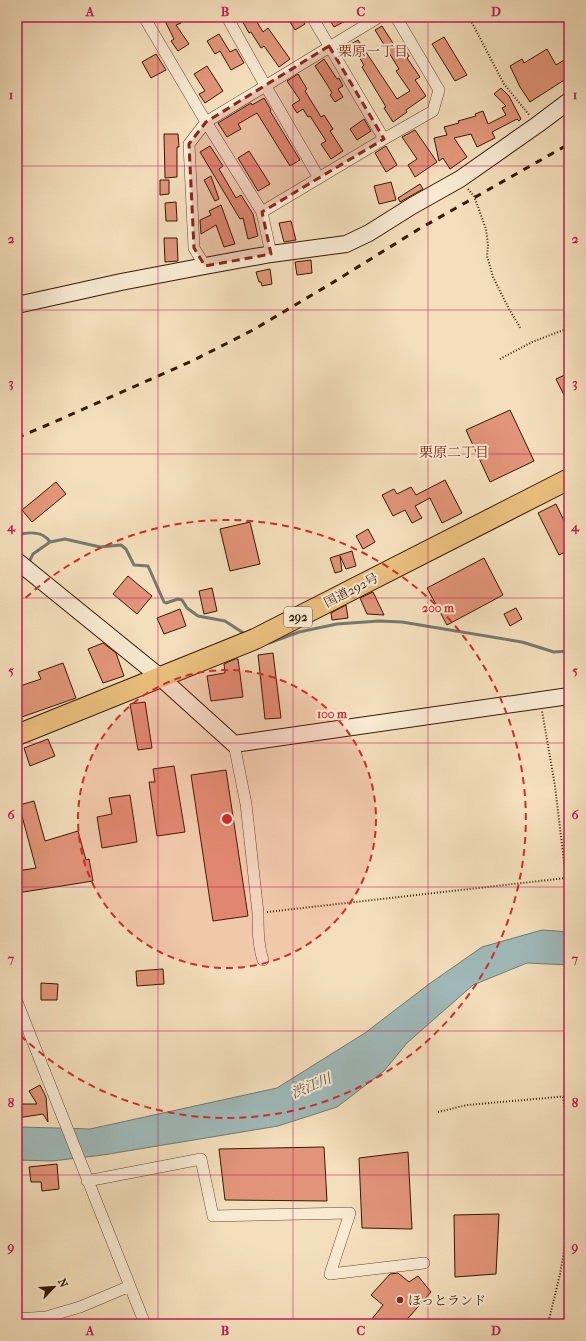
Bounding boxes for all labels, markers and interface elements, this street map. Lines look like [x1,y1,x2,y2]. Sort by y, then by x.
text: A [85,4,95,19]
text: B [221,4,230,19]
text: C [357,4,366,19]
text: D [491,4,501,19]
district label: 栗原一丁目 [338,43,408,60]
text: 1 [9,87,14,102]
text: 1 [573,87,578,102]
text: 2 [8,231,15,246]
text: 2 [572,231,579,246]
text: 3 [8,375,14,391]
text: 3 [572,375,578,391]
district label: 栗原二丁目 [419,444,489,461]
text: 4 [6,519,16,535]
text: 4 [570,519,580,535]
street label: 国道292号 [321,570,381,610]
text: 200 m [422,601,455,615]
road number: 292 [284,607,312,627]
text: 5 [8,663,14,678]
text: 5 [572,663,578,678]
text: 100 m [317,707,348,721]
text: 6 [7,807,15,822]
text: 6 [571,807,579,822]
centre of rings [220,812,234,826]
text: 7 [7,951,15,966]
text: 7 [571,951,579,966]
water label: 渋江川 [288,1069,335,1102]
text: 8 [8,1095,15,1110]
text: 8 [572,1095,579,1110]
text: 9 [7,1239,15,1255]
text: 9 [571,1239,579,1255]
north arrow [34,1267,74,1307]
text: N [55,1276,71,1290]
place label: ほっとランド [408,1293,486,1308]
marker: ほっとランド [395,1295,405,1305]
text: A [85,1323,95,1338]
text: B [221,1323,230,1338]
text: C [357,1323,366,1338]
text: D [491,1323,501,1338]

